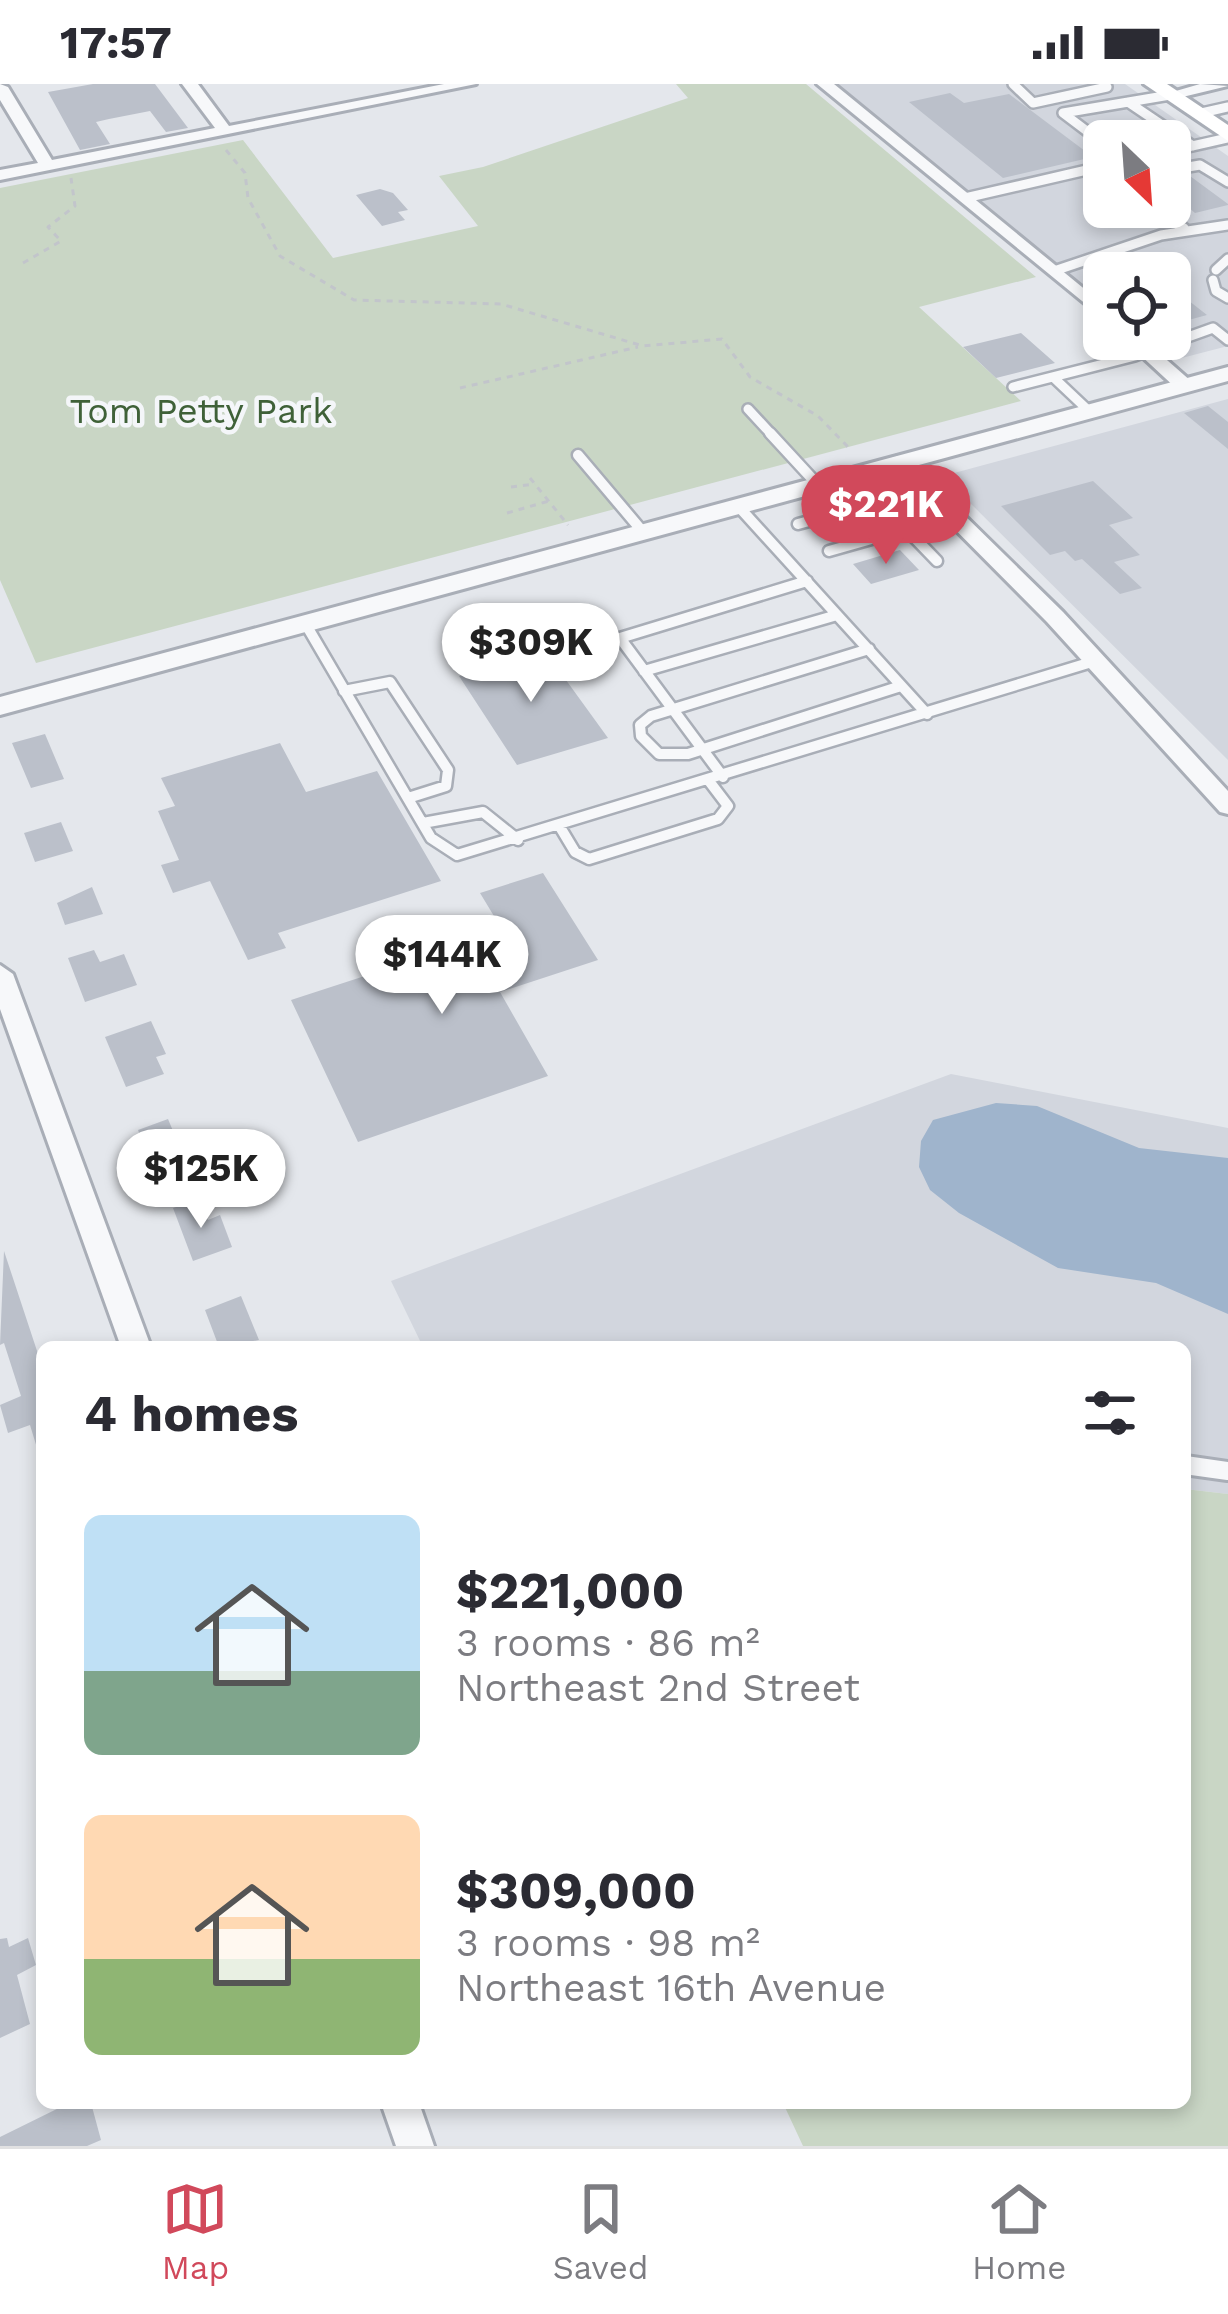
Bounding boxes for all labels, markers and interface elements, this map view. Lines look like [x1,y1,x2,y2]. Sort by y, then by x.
text: 17:57 [60,16,172,69]
north arrow [1083,120,1191,228]
map controls [1083,120,1191,360]
button: locate [1083,252,1191,360]
park label: Tom Petty Park [69,390,333,432]
pin: $221K [802,465,970,567]
text: $221K [828,481,944,526]
pin: $309K [447,603,615,705]
text: $309K [469,619,593,664]
pin: $144K [358,915,526,1017]
text: $144K [382,931,502,976]
pin: $125K [117,1129,285,1231]
text: $125K [144,1145,258,1190]
icon: filters [1077,1380,1143,1446]
text: 4 homes [84,1384,298,1443]
text: $221,000 [456,1561,684,1620]
icon: home [180,1563,324,1707]
text: 3 rooms · 86 m² [456,1620,760,1665]
text: Northeast 2nd Street [456,1665,860,1710]
text: $309,000 [456,1861,696,1920]
icon: home [180,1863,324,2007]
text: 3 rooms · 98 m² [456,1920,760,1965]
text: Northeast 16th Avenue [456,1965,886,2010]
tab: Map [162,2176,229,2287]
tab: Saved [553,2176,648,2287]
tab: Home [972,2176,1066,2287]

